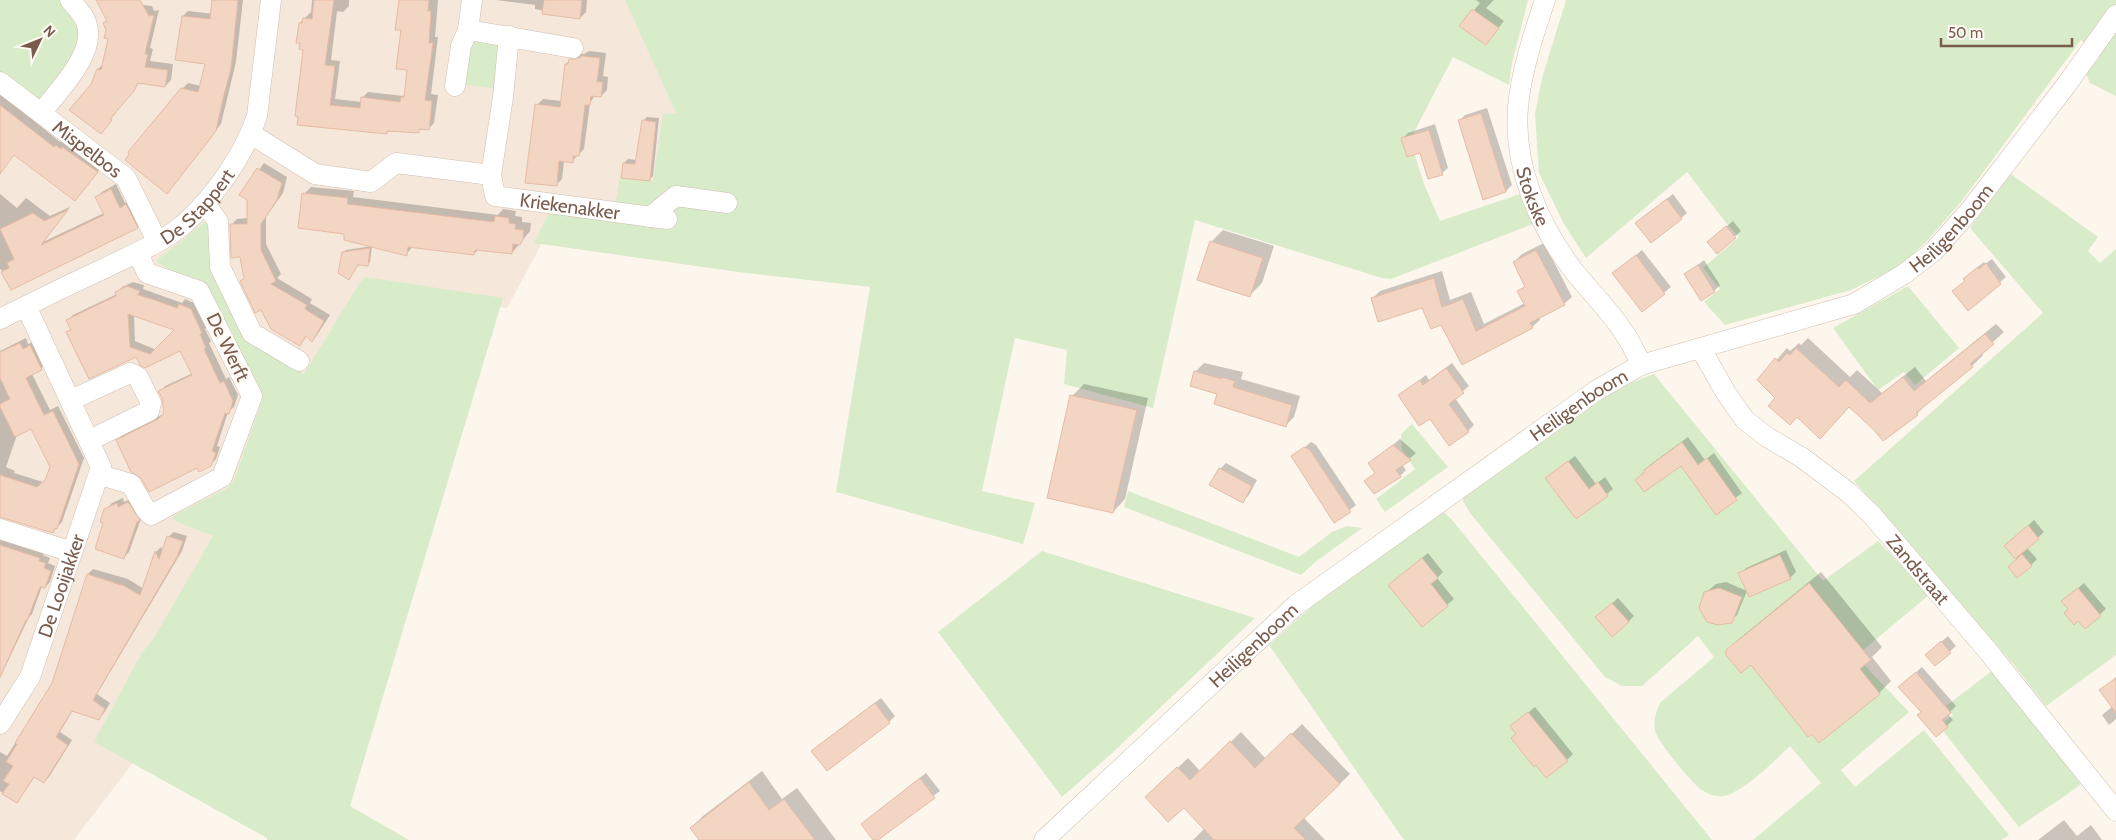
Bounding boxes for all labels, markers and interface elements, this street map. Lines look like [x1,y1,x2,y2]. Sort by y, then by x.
north arrow [15,15,65,65]
scale bar [1941,15,2072,47]
text: N [40,21,59,41]
text: 50 m [1948,24,1983,42]
street label: Mispelbos [48,115,127,182]
street label: De Stappert [156,164,239,249]
street label: Stokske [1512,164,1555,230]
street label: Heiligenboom [1904,179,1998,277]
street label: Kriekenakker [518,188,621,224]
street label: De Werft [202,309,255,386]
street label: Heiligenboom [1525,364,1632,446]
street label: Zandstraat [1882,529,1955,610]
street label: De Looijakker [33,531,89,640]
street label: Heiligenboom [1204,598,1302,692]

